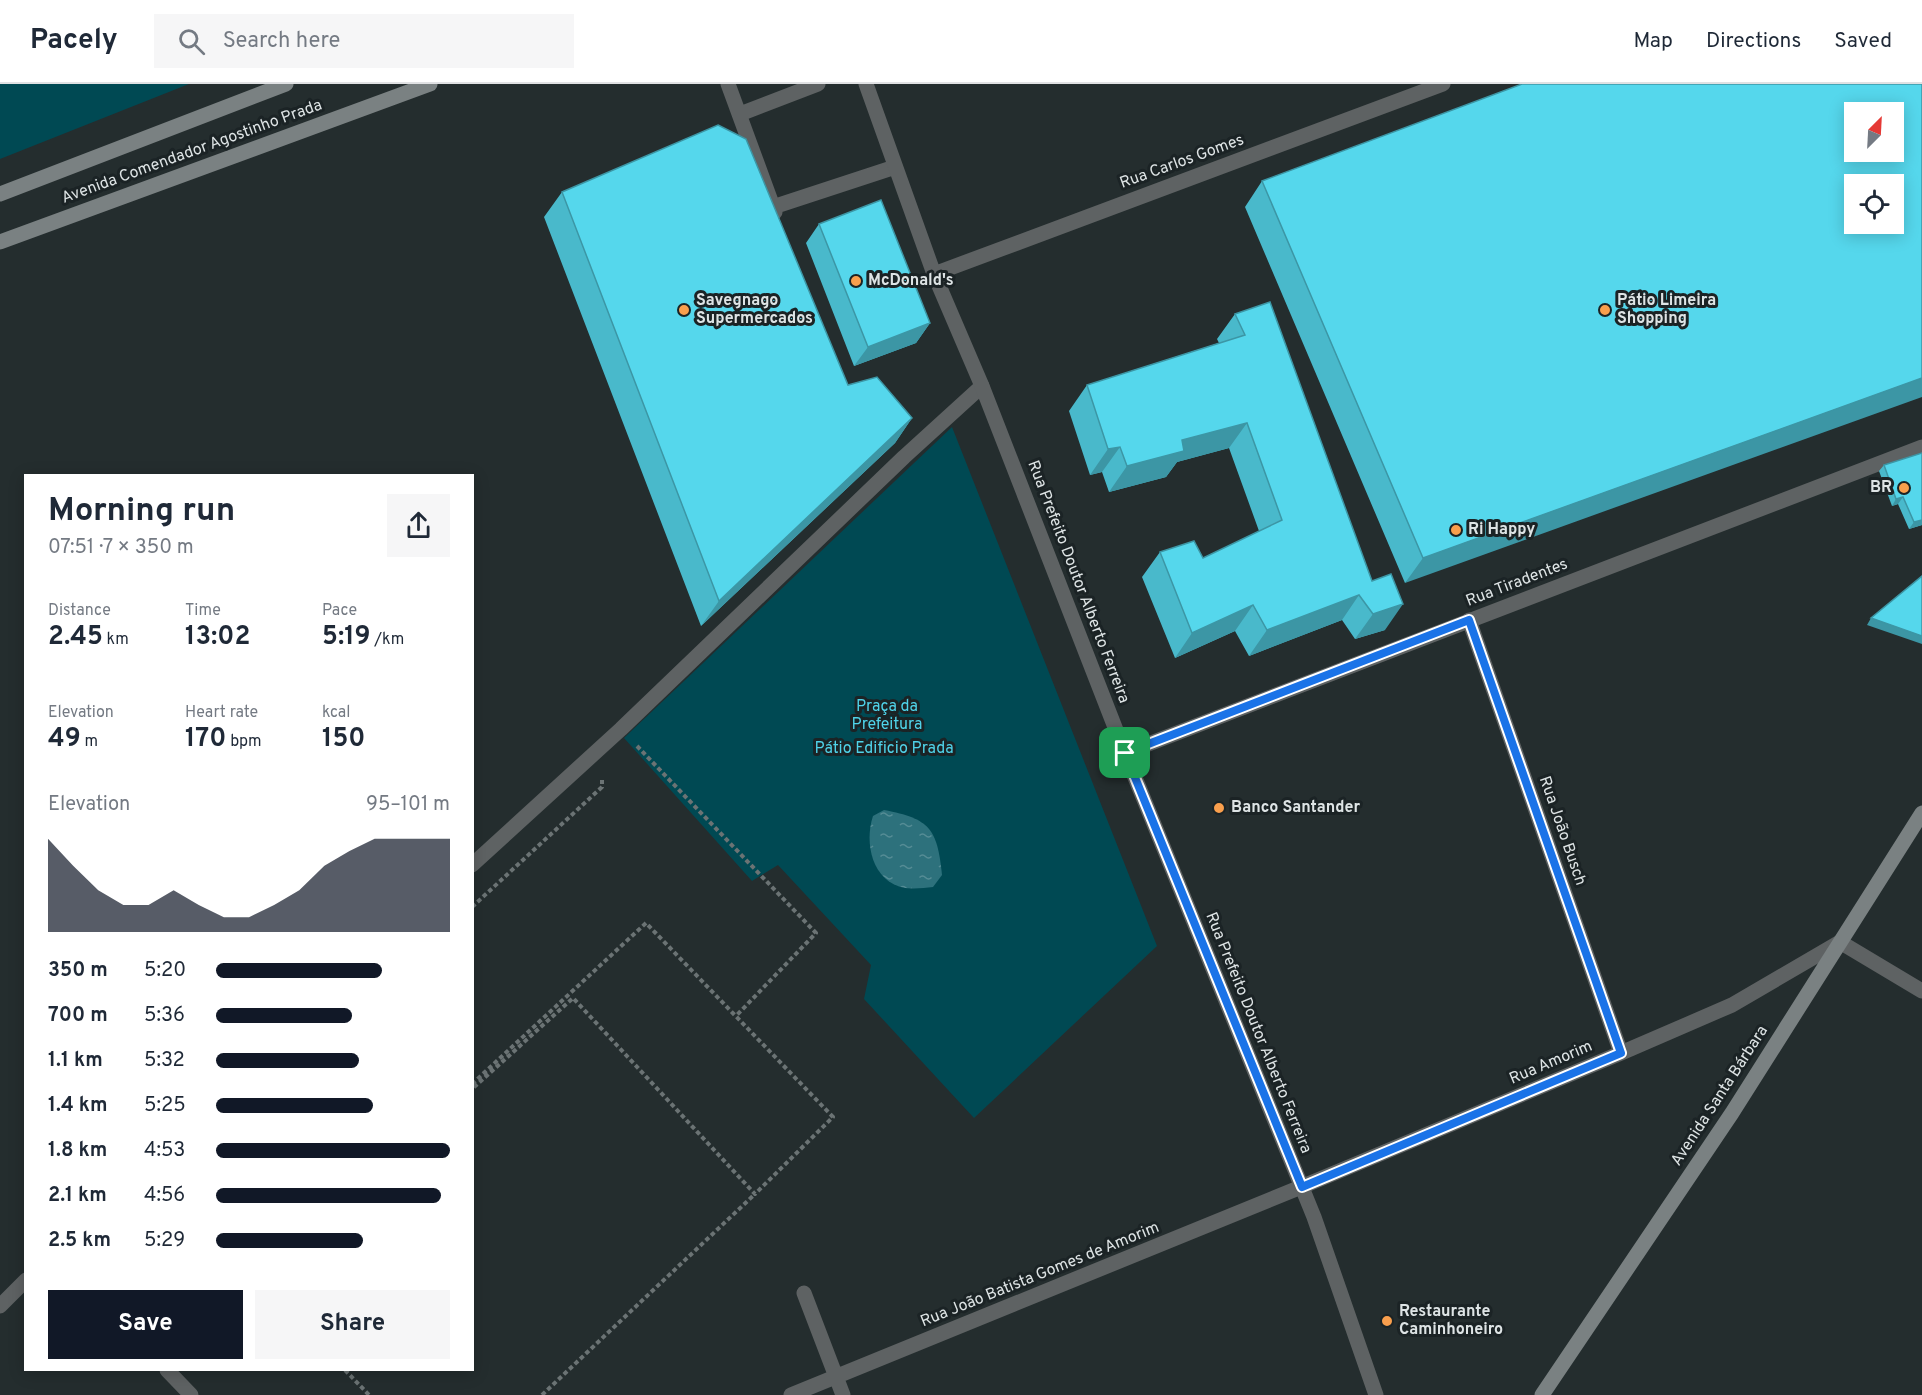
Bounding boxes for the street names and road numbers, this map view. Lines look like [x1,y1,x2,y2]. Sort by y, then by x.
street label: Avenida Comendador Agostinho Prada [59,95,325,209]
street label: Rua Carlos Gomes [1117,130,1247,194]
street label: Rua Prefeito Doutor Alberto Ferreira [1022,458,1134,706]
street label: Rua Tiradentes [1463,554,1571,612]
street label: Rua João Busch [1534,774,1590,888]
street label: Rua Prefeito Doutor Alberto Ferreira [1200,909,1316,1157]
street label: Avenida Santa Bárbara [1667,1022,1773,1170]
street label: Rua Amorim [1506,1037,1596,1089]
street label: Rua João Batista Gomes de Amorim [918,1218,1162,1332]

